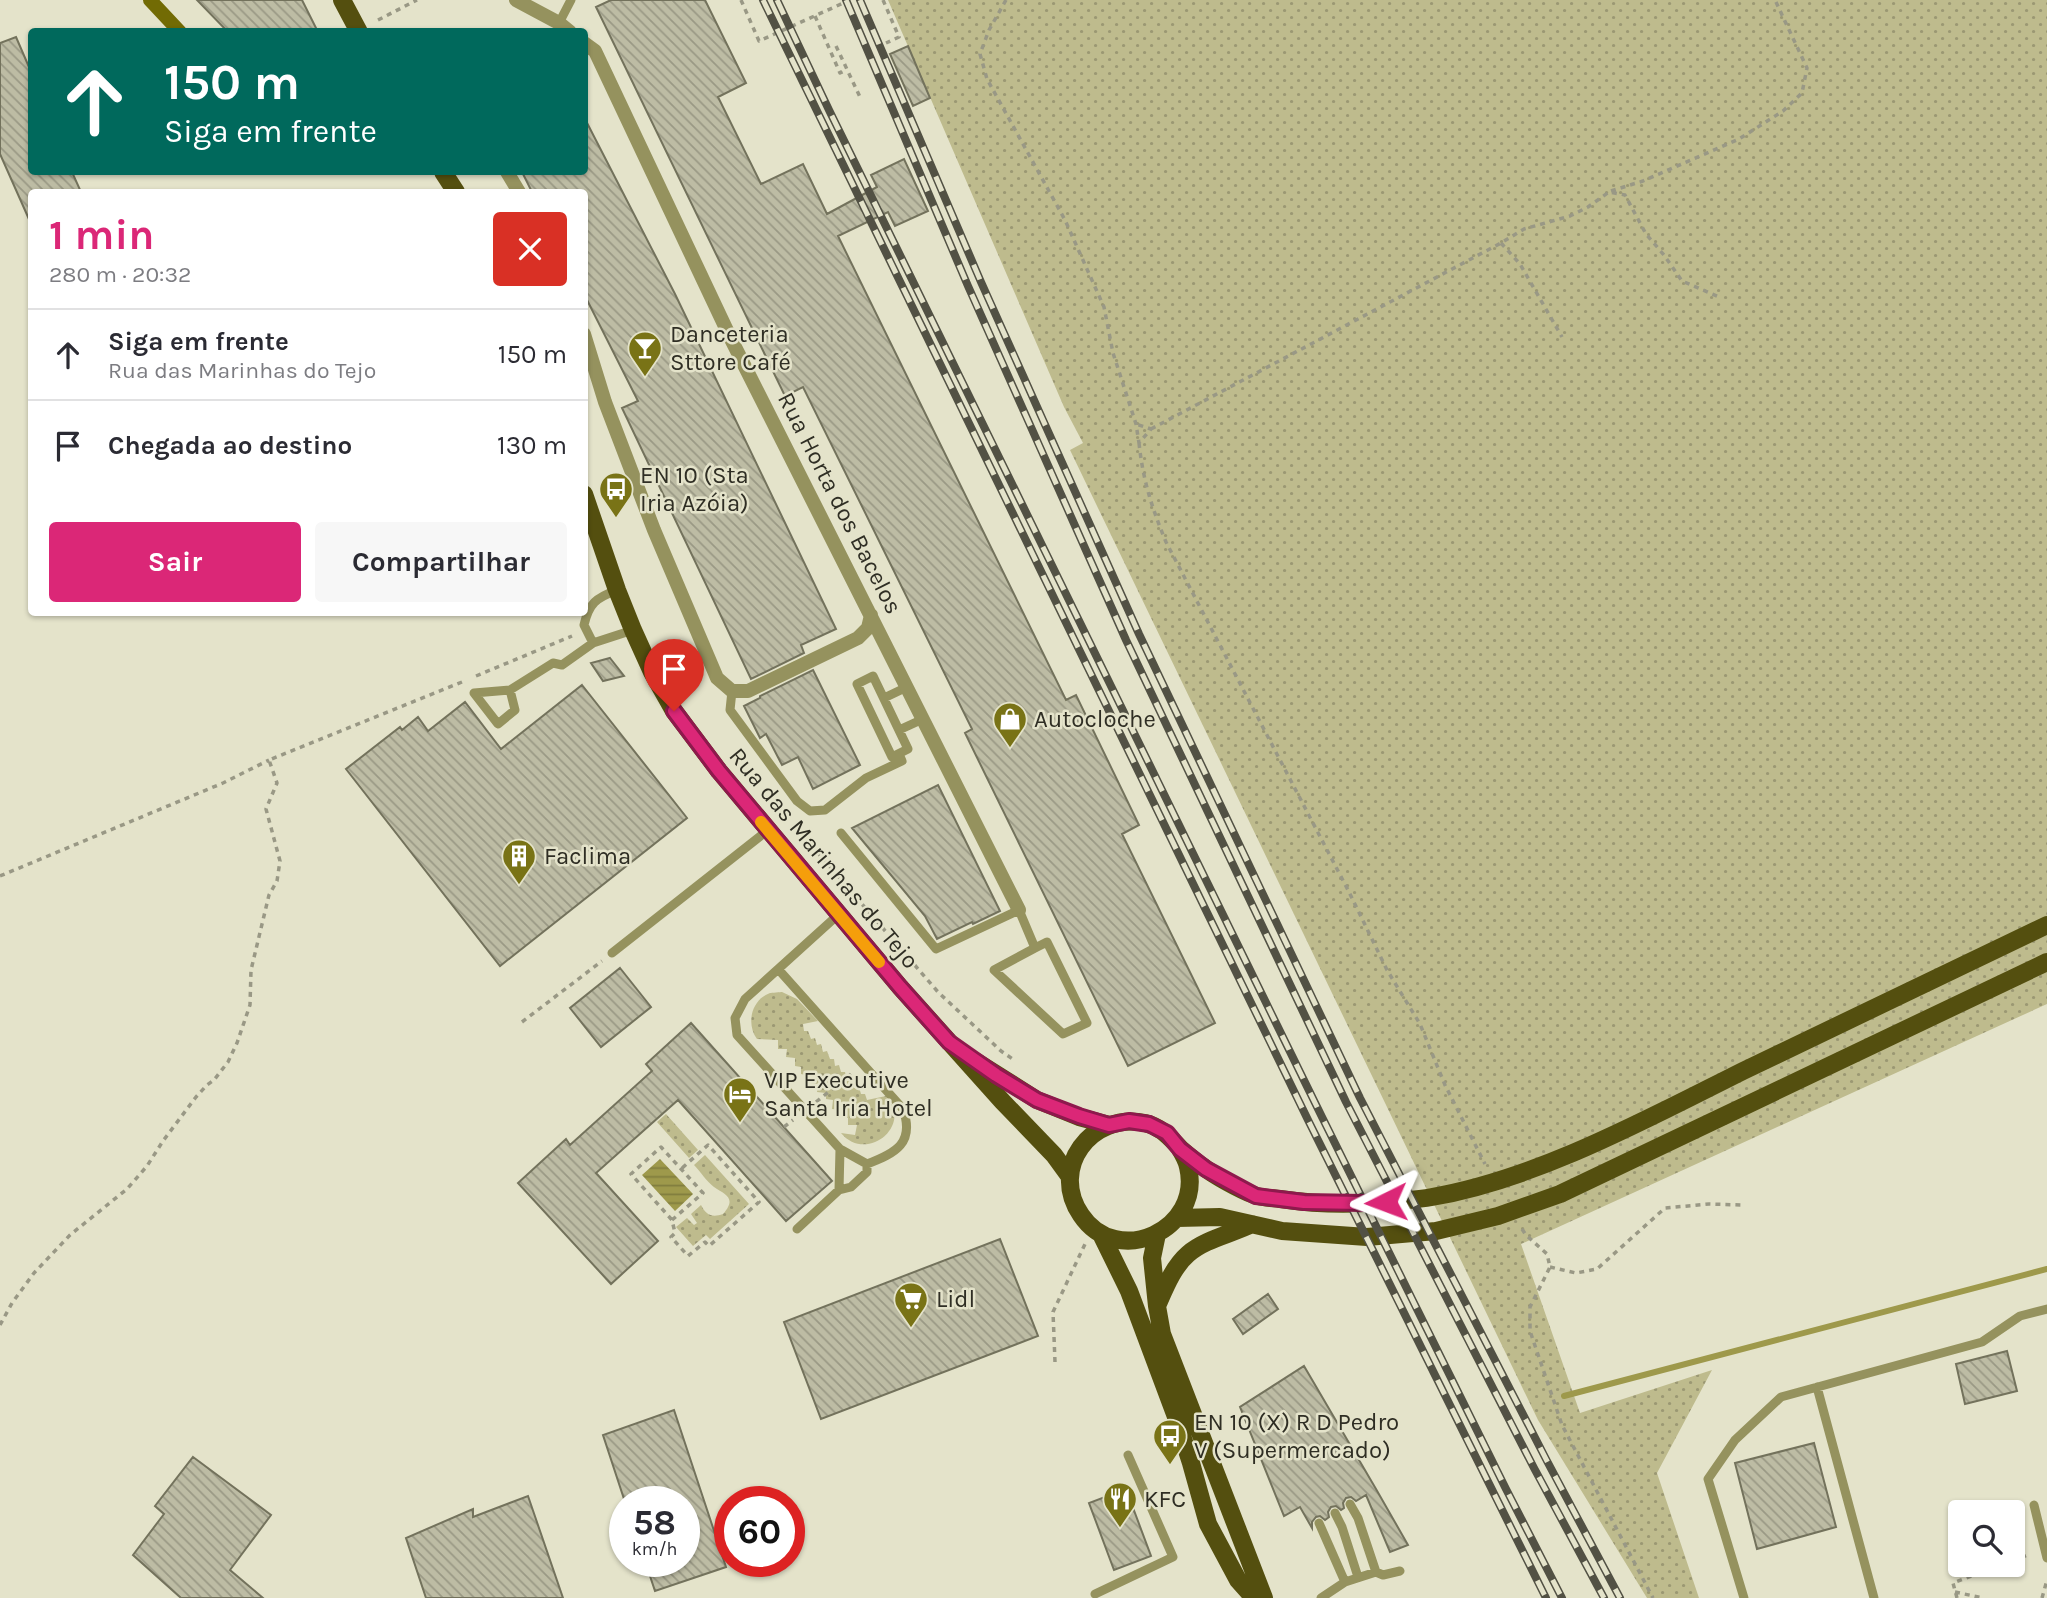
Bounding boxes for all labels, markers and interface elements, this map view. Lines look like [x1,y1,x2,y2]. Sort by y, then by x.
text: 150 m [164,54,300,111]
icon: ahead [49,56,140,147]
text: Siga em frente [164,113,377,150]
text: 1 min [49,210,154,260]
button: close [493,212,567,286]
text: 280 m · 20:32 [49,261,191,288]
place label: Danceteria Sttore Café [670,320,791,376]
text: Siga em frente [108,326,289,357]
bar icon: Danceteria Sttore Café [626,329,664,378]
icon: ahead [49,336,87,374]
text: 150 m [498,339,567,370]
text: Rua das Marinhas do Tejo [108,357,376,384]
street label: Rua Horta dos Bacelos [772,388,908,618]
icon: arrive [49,427,87,465]
text: Chegada ao destino [108,430,352,461]
text: 130 m [497,430,567,461]
place label: EN 10 (Sta Iria Azóia) [640,461,749,517]
bus stop icon: EN 10 (Sta Iria Azóia) [597,470,635,519]
button: Sair [49,522,301,602]
button: Compartilhar [315,522,567,602]
pin [644,639,704,711]
icon: arrive [655,650,693,688]
shop icon: Autocloche [991,700,1029,749]
place label: Autocloche [1034,705,1156,733]
street label: Rua das Marinhas do Tejo [723,742,925,974]
building icon: Faclima [500,837,538,886]
place label: Faclima [544,842,631,870]
place label: VIP Executive Santa Iria Hotel [764,1066,933,1122]
hotel icon: VIP Executive Santa Iria Hotel [721,1075,759,1124]
position arrow [1349,1165,1423,1239]
supermarket icon: Lidl [892,1280,930,1329]
place label: Lidl [936,1285,975,1313]
place label: EN 10 (X) R D Pedro V (Supermercado) [1194,1408,1399,1464]
bus stop icon: EN 10 (X) R D Pedro V (Supermercado) [1151,1417,1189,1466]
restaurant icon: KFC [1101,1480,1139,1529]
place label: KFC [1144,1485,1186,1513]
speed limit sign: 60 [714,1486,805,1577]
map controls [1948,1500,2025,1577]
button: search [1948,1500,2025,1577]
text: 58 [633,1502,676,1543]
text: km/h [632,1538,677,1560]

